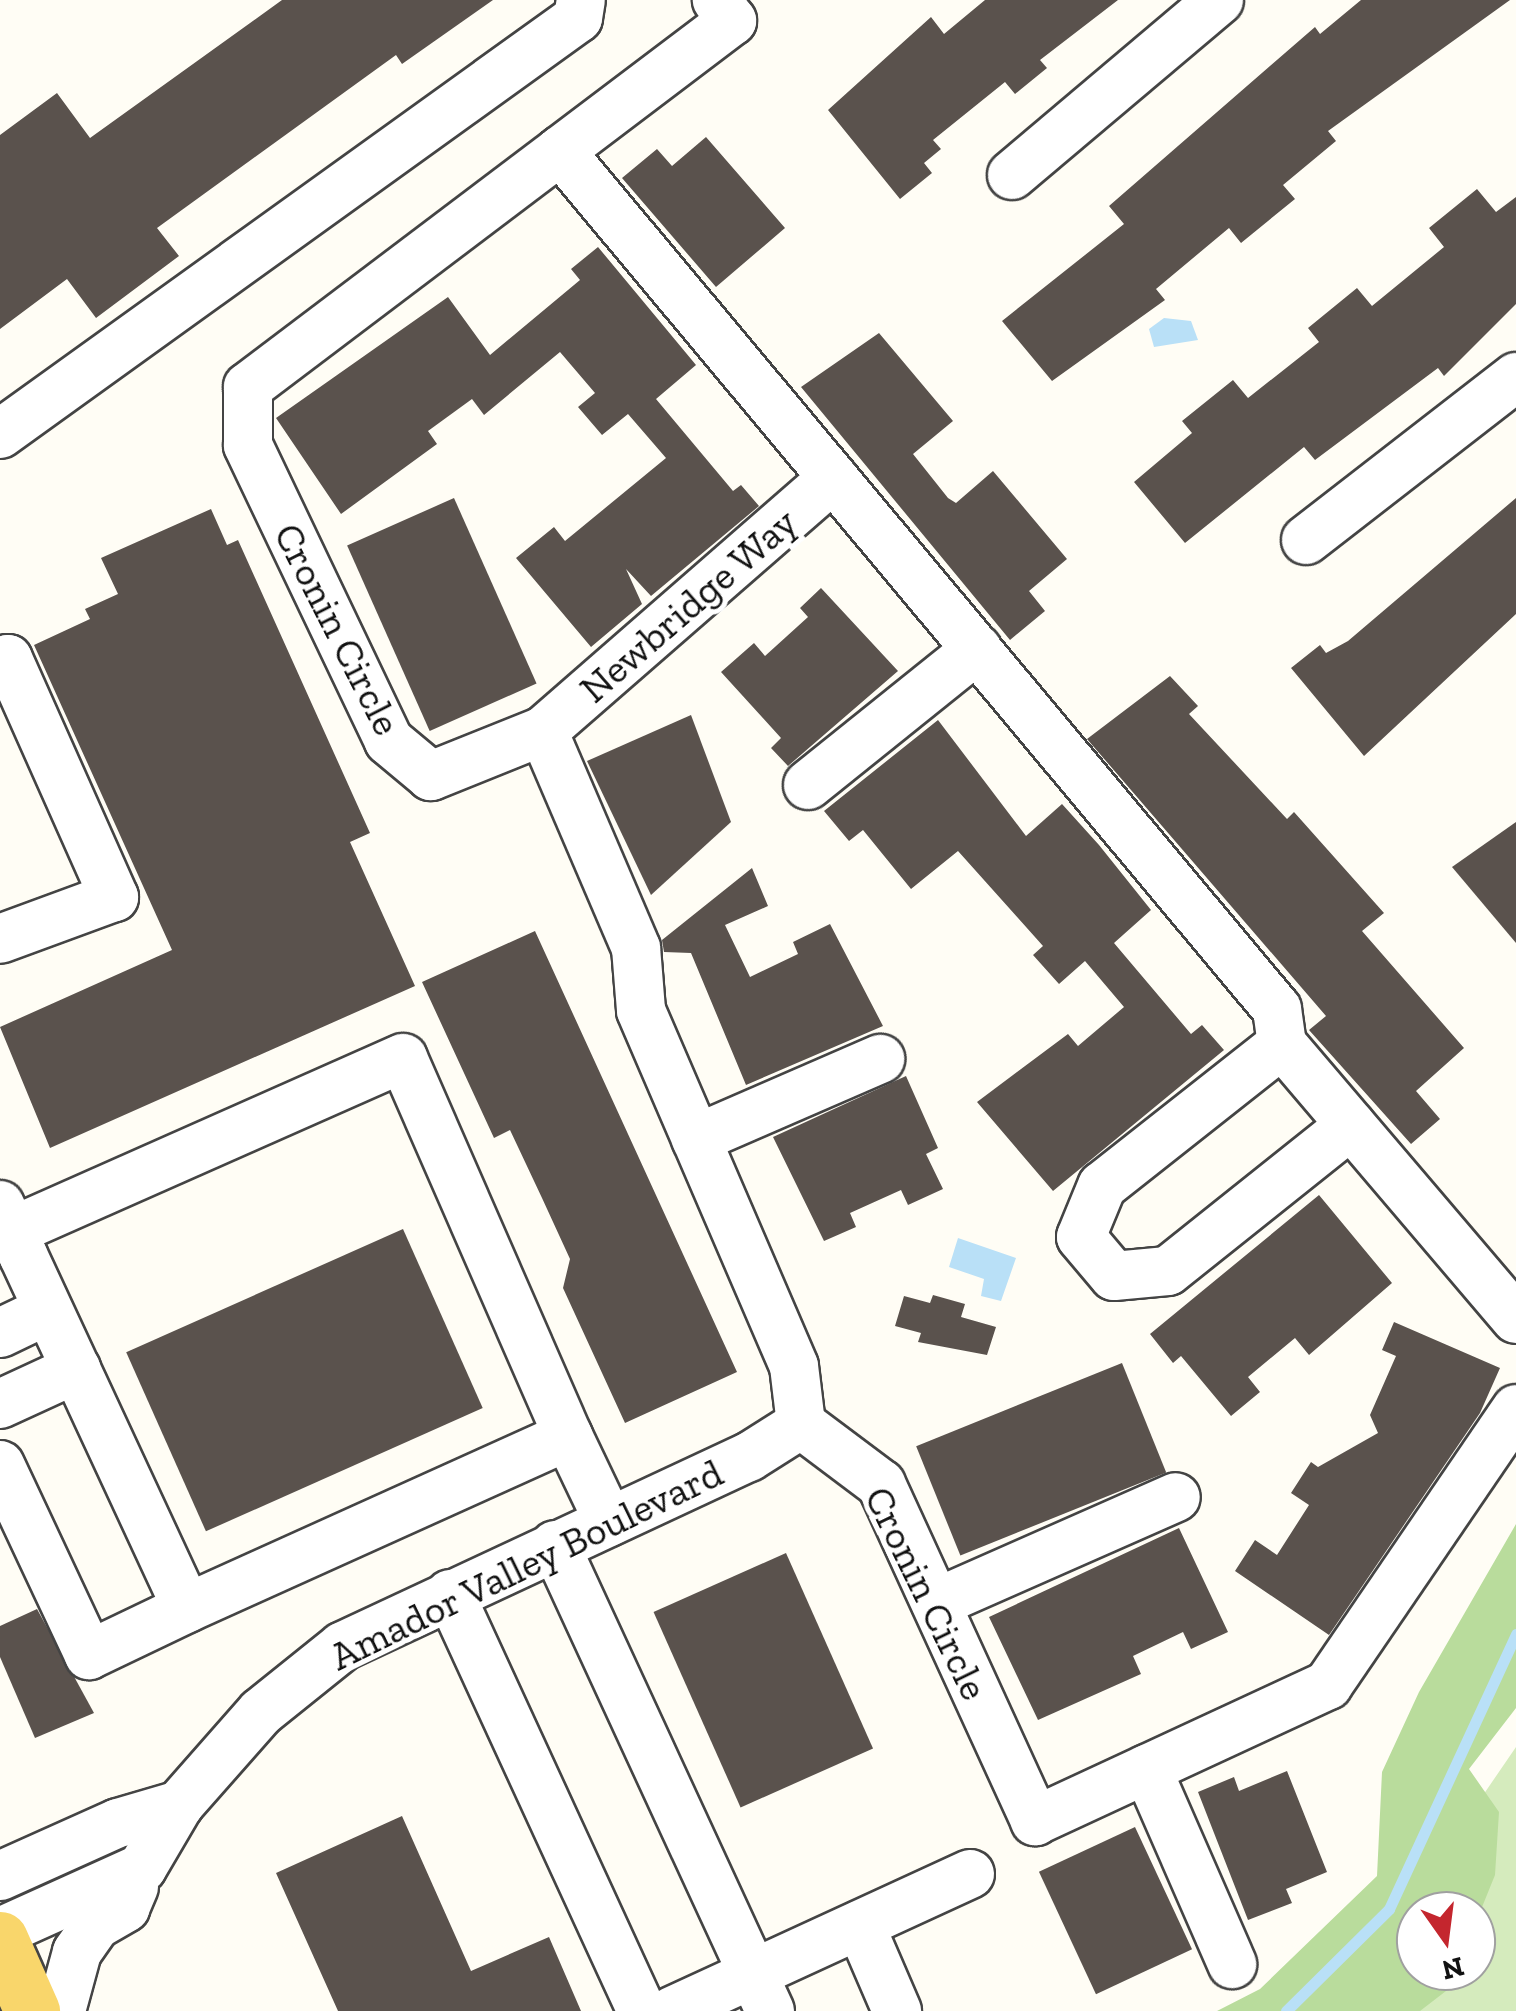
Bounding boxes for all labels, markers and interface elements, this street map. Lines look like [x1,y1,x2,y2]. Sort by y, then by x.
street label: Newbridge Way [569,497,807,713]
street label: Cronin Circle [264,515,412,743]
street label: Amador Valley Boulevard [320,1447,732,1681]
street label: Cronin Circle [855,1479,999,1707]
north arrow [1396,1891,1496,1991]
text: N [1439,1950,1467,1987]

